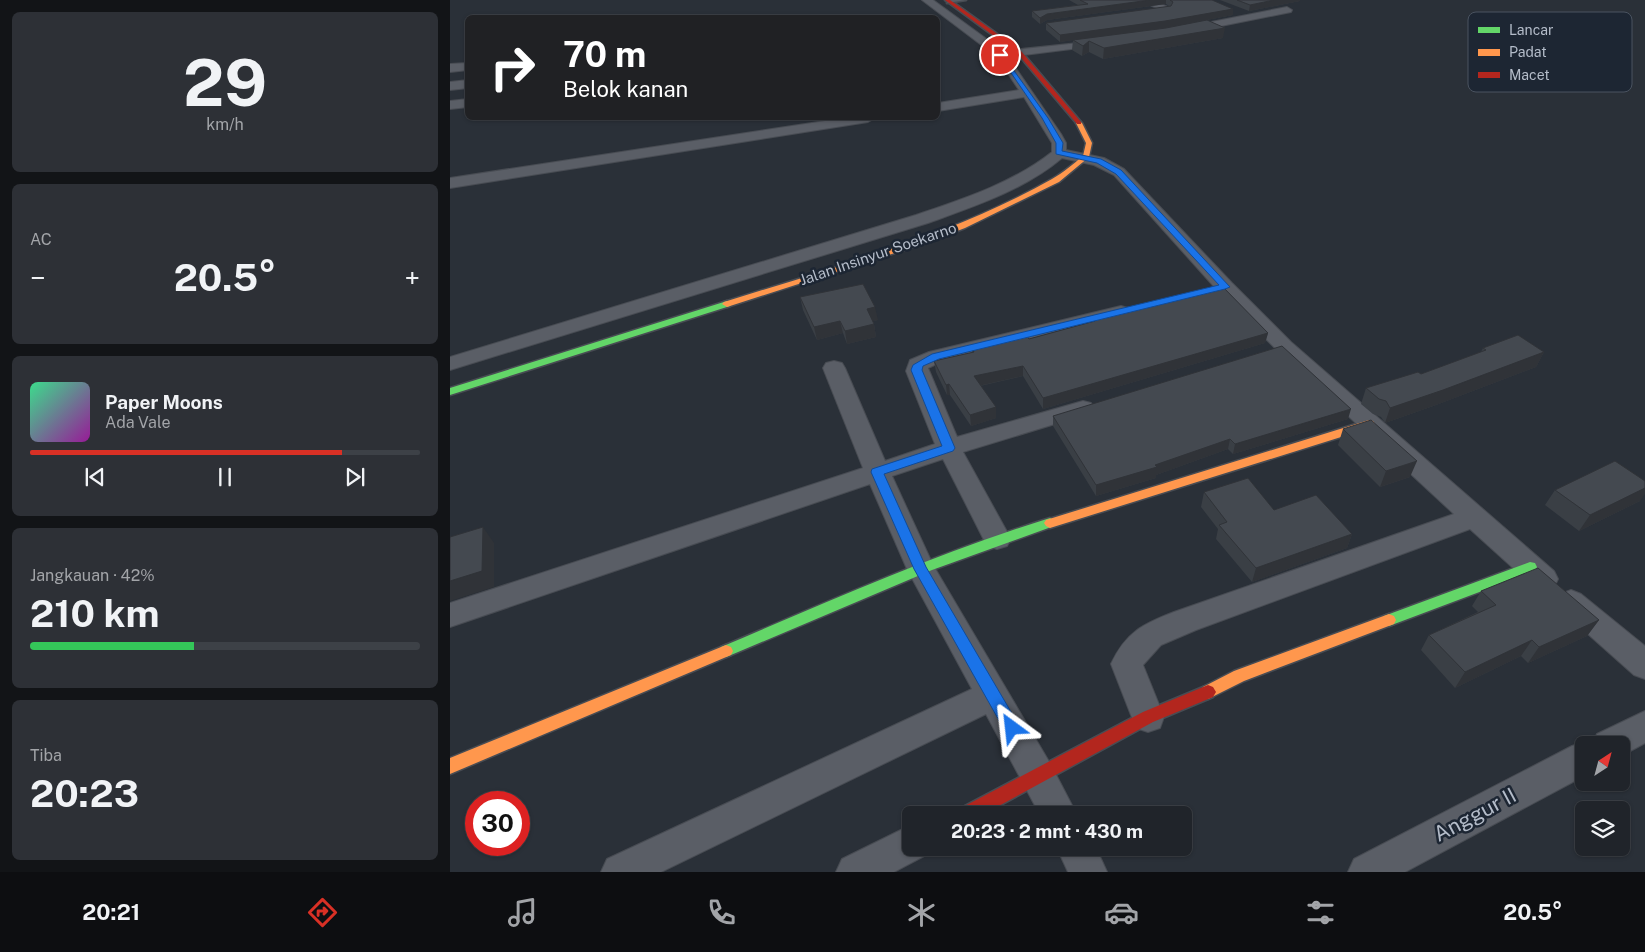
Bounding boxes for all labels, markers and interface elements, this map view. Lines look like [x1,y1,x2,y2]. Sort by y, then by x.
legend [1468,12,1632,92]
text: Lancar [1509,22,1553,38]
text: 70 m [563,34,646,75]
pin [979,34,1021,76]
icon: right [480,35,545,100]
icon: arrive [986,41,1014,69]
text: 29 [183,44,267,121]
text: Padat [1509,44,1547,60]
text: Macet [1509,67,1550,83]
text: Belok kanan [563,76,688,102]
text: km/h [206,115,244,134]
street label: Jalan Insinyur Soekarno [797,219,958,288]
text: AC [30,230,52,249]
text: 20.5° [174,255,276,300]
text: − [30,261,46,294]
text: + [404,261,420,294]
text: Paper Moons [105,391,223,413]
text: Ada Vale [105,413,170,432]
icon: previous [81,463,109,491]
icon: pause [211,463,239,491]
icon: next [341,463,369,491]
text: Jangkauan · 42% [30,566,155,585]
text: 210 km [30,591,160,636]
position arrow [985,701,1037,753]
north arrow [1575,736,1630,791]
map controls [1575,736,1630,856]
text: Tiba [30,746,62,765]
text: 20:23 [30,771,139,816]
street label: Anggur II [1429,782,1520,847]
speed limit sign: 30 [465,791,530,856]
button: layers [1575,801,1630,856]
text: 20:23 · 2 mnt · 430 m [951,820,1143,842]
icon: directions [305,895,340,930]
icon: music [505,895,540,930]
icon: phone [704,895,739,930]
icon: climate [904,895,939,930]
icon: car [1104,895,1139,930]
icon: filters [1303,895,1338,930]
text: 20:21 [82,899,140,925]
text: 20.5° [1503,899,1563,925]

